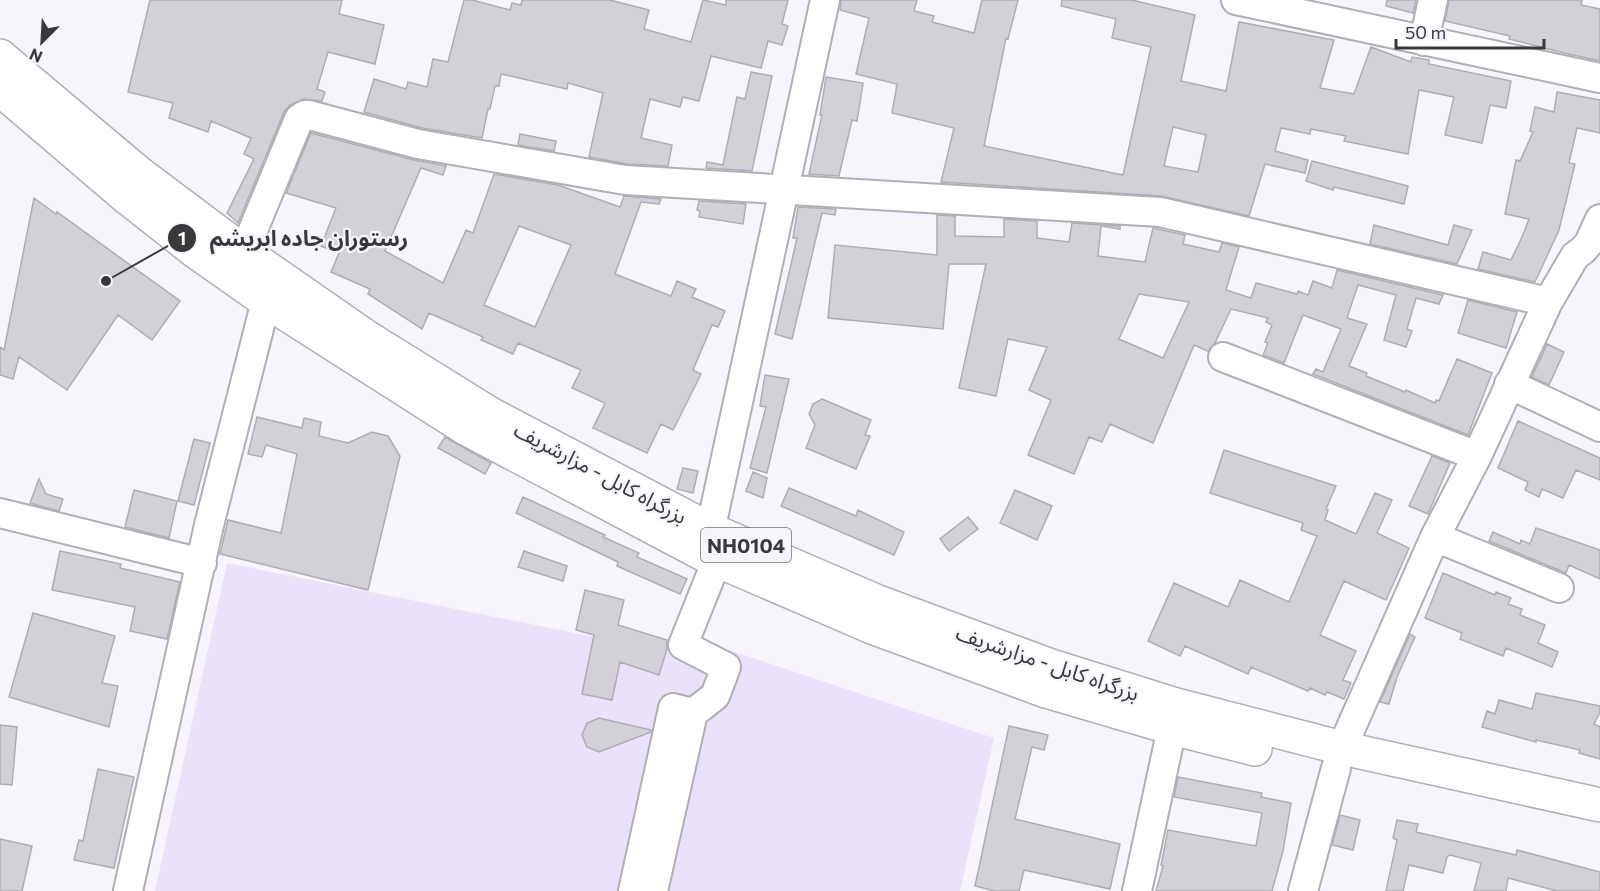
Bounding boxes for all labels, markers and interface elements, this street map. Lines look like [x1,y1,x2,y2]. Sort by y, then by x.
north arrow [12,12,72,72]
scale bar [1396,12,1544,50]
text: 50 m [1405,21,1446,43]
text: N [26,45,45,67]
callout: رستوران جاده ابریشم [167,218,420,258]
text: رستوران جاده ابریشم [210,224,408,255]
text: 1 [178,227,186,249]
street label: بزرگراه کابل - مزارشریف [510,416,692,529]
road number: NH0104 [701,528,791,562]
street label: بزرگراه کابل - مزارشریف [953,619,1143,706]

